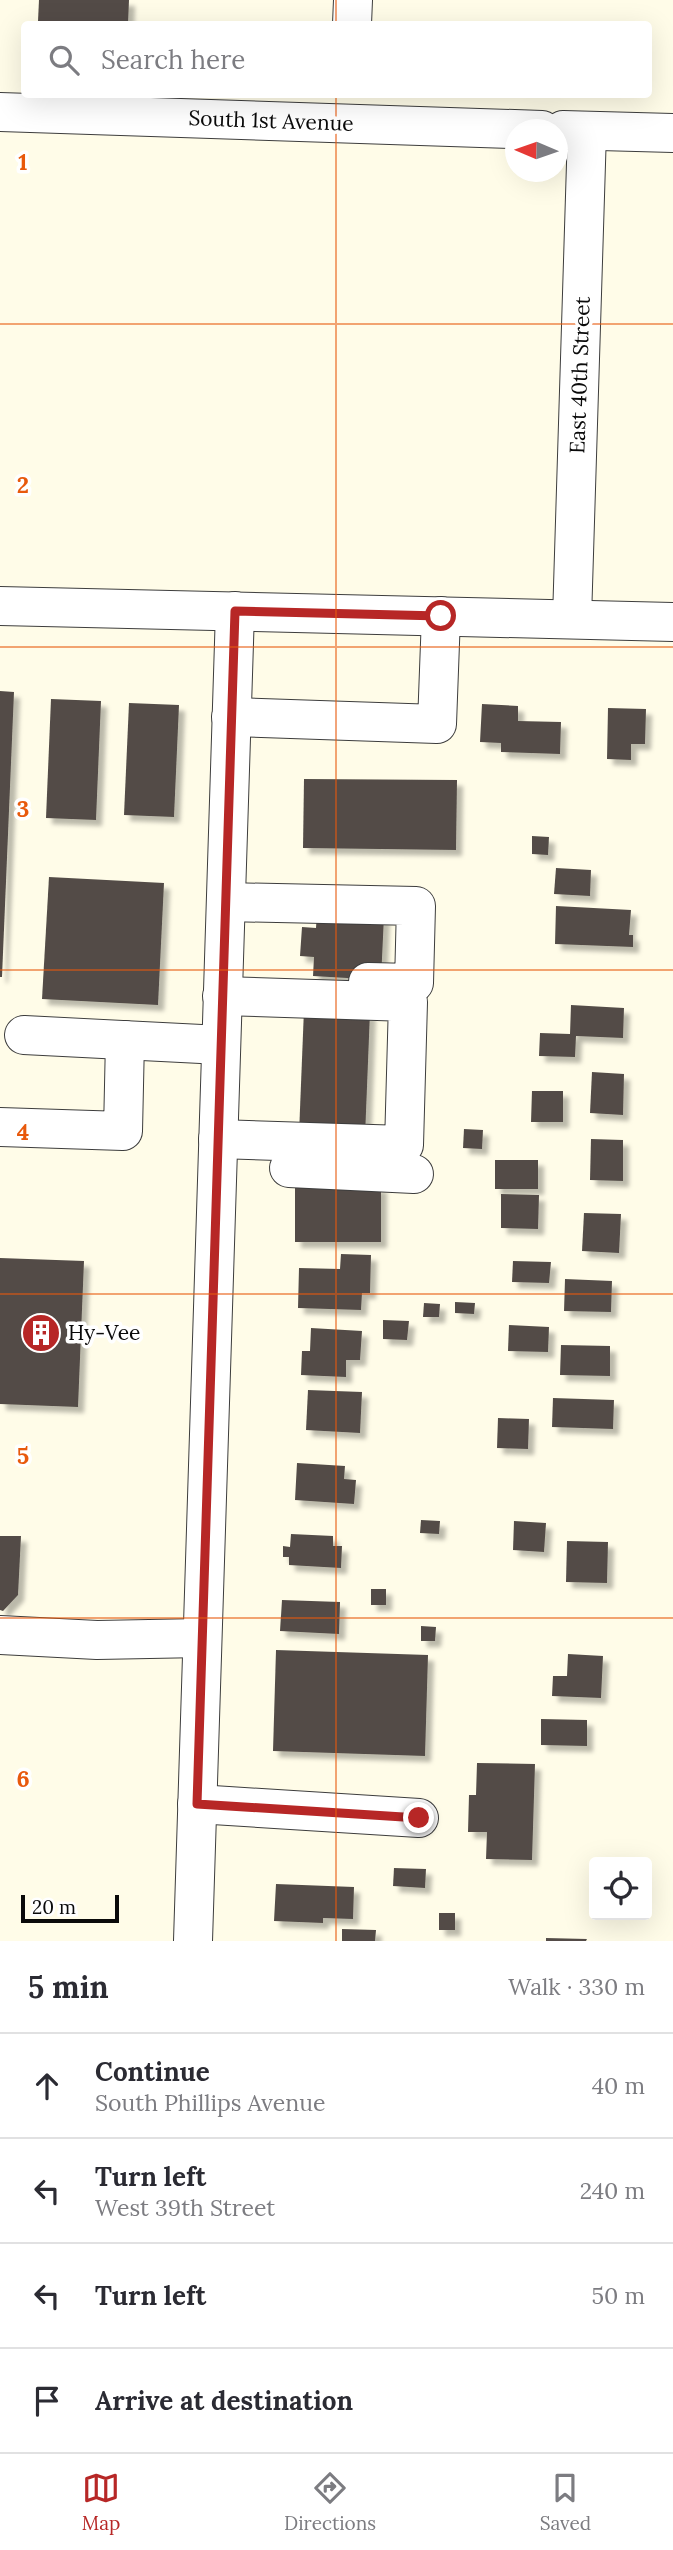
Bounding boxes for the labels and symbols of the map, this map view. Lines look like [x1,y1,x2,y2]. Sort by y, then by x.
street label: South 1st Avenue [188,104,354,137]
north arrow [505,119,568,182]
text: 1 [18,147,28,176]
street label: East 40th Street [563,295,596,454]
text: 2 [17,470,29,499]
route start [425,600,456,631]
text: 3 [17,794,29,823]
text: 4 [17,1117,29,1146]
building icon: Hy-Vee [20,1312,62,1354]
place label: Hy-Vee [68,1319,140,1346]
text: 5 [17,1441,29,1470]
text: 6 [16,1764,30,1793]
route end [403,1802,434,1833]
scale bar [21,1892,119,1924]

